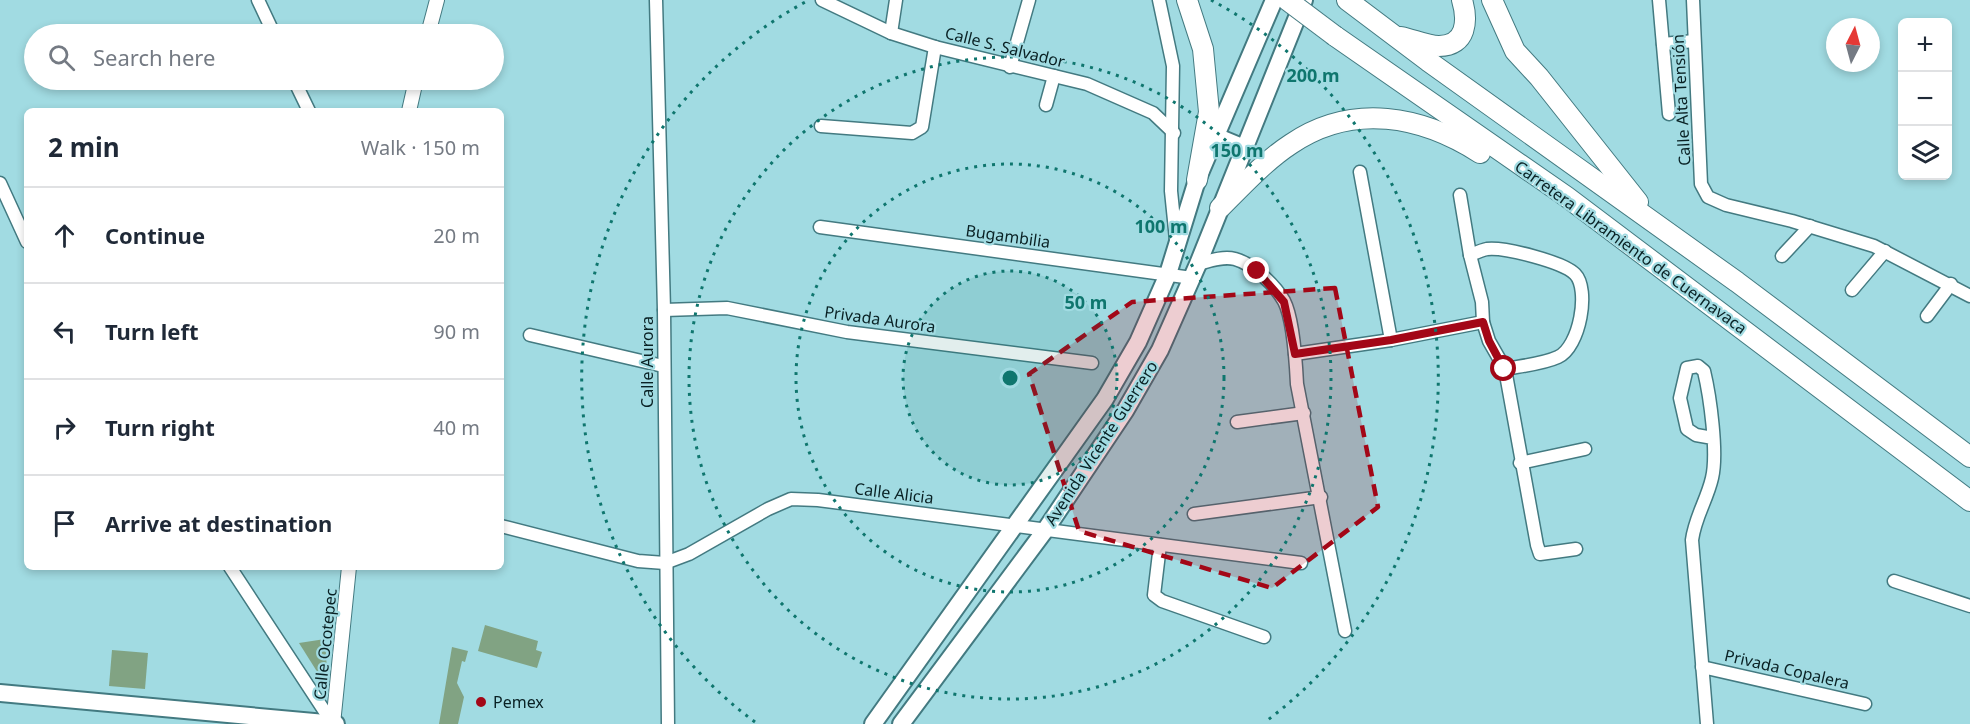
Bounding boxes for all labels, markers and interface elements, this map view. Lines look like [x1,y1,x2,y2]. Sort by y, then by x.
north arrow [1826,18,1880,72]
map controls [1898,18,1952,180]
button: + [1898,18,1952,72]
street label: Calle S. Salvador [943,21,1068,73]
search box [24,24,504,90]
street label: Calle Alta Tensión [1667,34,1695,166]
icon: search [45,41,78,74]
text: Search here [93,42,215,72]
text: 200 m [1286,63,1340,87]
button: − [1898,72,1952,126]
button: layers [1898,126,1952,180]
text: 2 min [48,129,120,165]
text: Walk · 150 m [361,134,480,161]
text: 150 m [1210,138,1264,162]
street label: Carretera Libramiento de Cuernavaca [1511,155,1751,339]
text: 100 m [1134,214,1188,238]
icon: ahead [48,219,81,252]
street label: Bugambilia [964,219,1052,253]
text: Continue [105,220,205,250]
text: 20 m [433,222,480,249]
route end [1243,257,1269,283]
text: 50 m [1065,290,1107,314]
street label: Privada Aurora [823,300,937,338]
icon: left [48,315,81,348]
text: Turn left [105,316,199,346]
street label: Calle Aurora [636,316,658,408]
text: 90 m [433,318,480,345]
route start [1490,355,1516,381]
street label: Avenida Vicente Guerrero [1039,356,1163,530]
centre of rings [1000,368,1020,388]
icon: right [48,411,81,444]
text: Turn right [105,412,215,442]
text: 40 m [433,414,480,441]
street label: Calle Alicia [853,477,935,509]
icon: arrive [48,507,81,540]
text: Arrive at destination [105,508,332,538]
street label: Calle Ocotepec [308,587,342,701]
street label: Privada Copalera [1722,644,1852,694]
place label: Pemex [493,691,544,713]
marker: Pemex [474,695,488,709]

